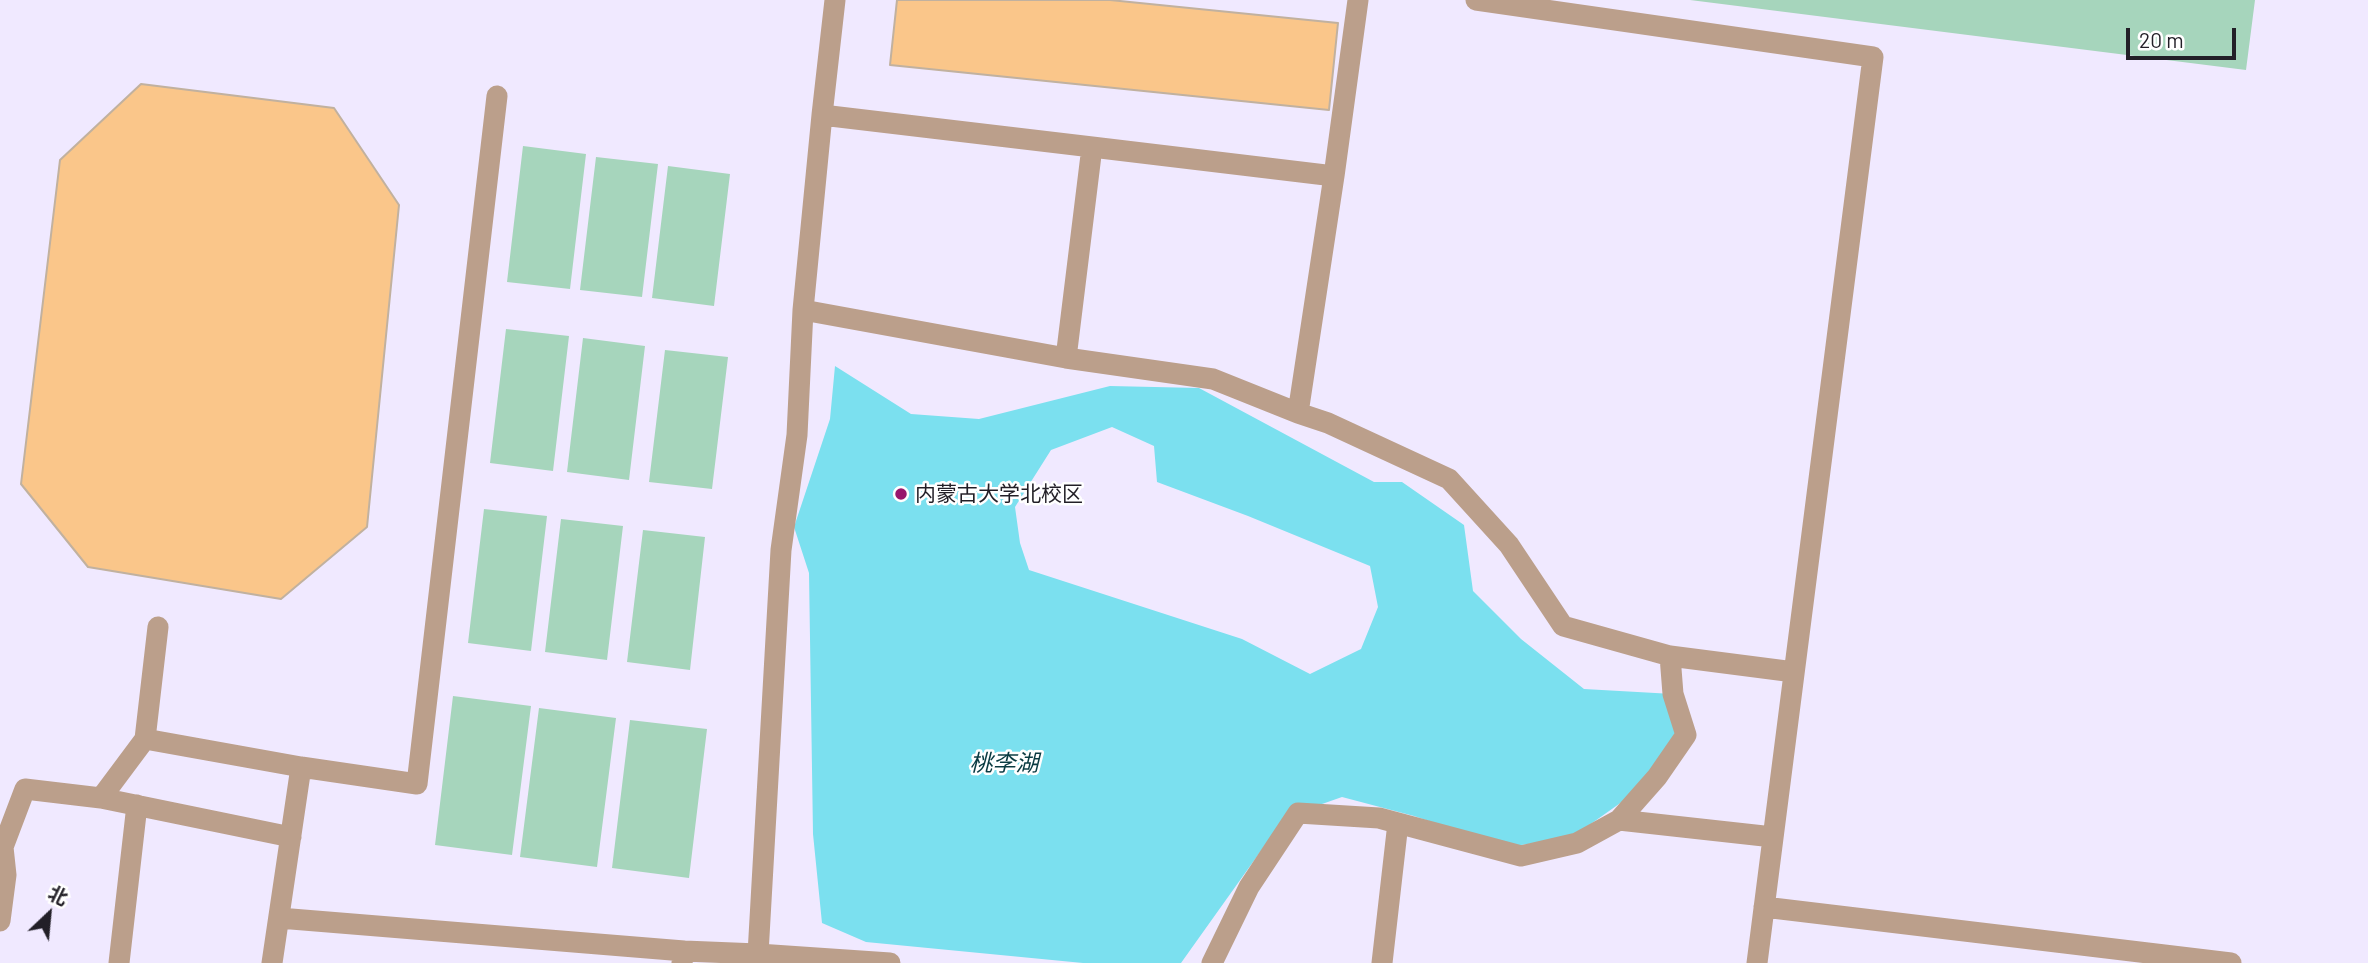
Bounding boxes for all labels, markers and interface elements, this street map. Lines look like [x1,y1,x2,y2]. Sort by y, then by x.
scale bar [2130,14,2240,58]
text: 20 m [2139,27,2184,52]
place label: 内蒙古大学北校区 [915,481,1083,507]
marker: 内蒙古大学北校区 [893,486,909,502]
water label: 桃李湖 [970,749,1038,777]
north arrow [14,879,84,949]
text: 北 [45,880,72,909]

